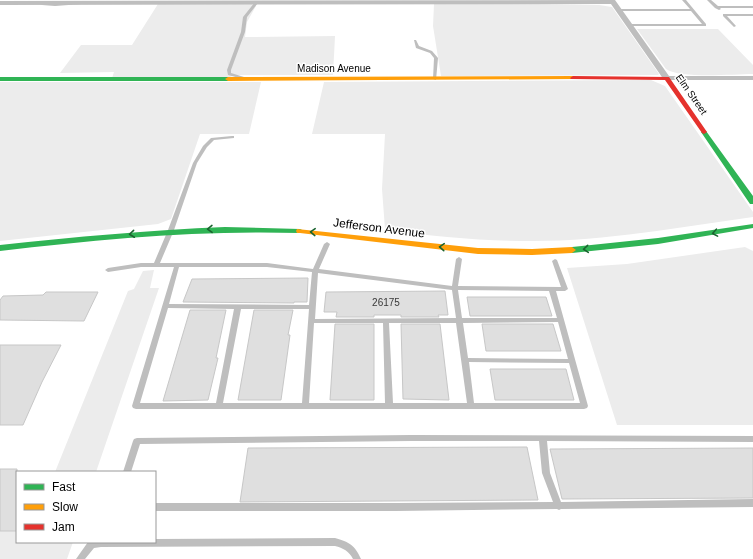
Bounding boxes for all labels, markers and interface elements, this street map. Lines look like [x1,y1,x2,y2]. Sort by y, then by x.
street label: Madison Avenue [297,63,371,74]
street label: Elm Street [674,72,710,117]
street label: Jefferson Avenue [332,215,426,241]
one-way arrow [207,225,213,233]
one-way arrow [310,228,316,237]
one-way arrow [711,228,718,237]
one-way arrow [129,229,135,238]
one-way arrow [439,243,445,252]
one-way arrow [583,245,589,254]
house number: 26175 [372,297,400,308]
legend [16,471,156,543]
text: Fast [52,480,76,494]
text: Slow [52,500,78,514]
text: Jam [52,520,75,534]

